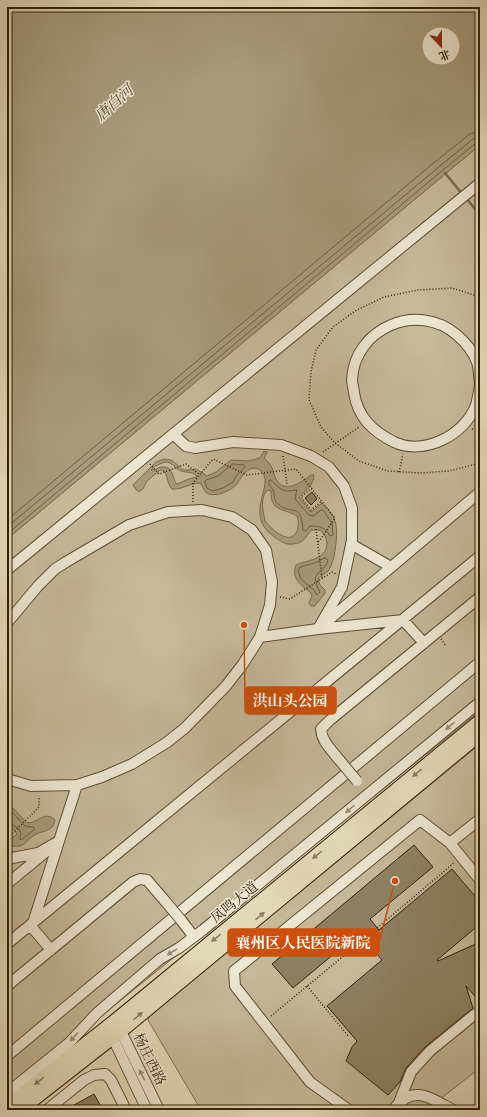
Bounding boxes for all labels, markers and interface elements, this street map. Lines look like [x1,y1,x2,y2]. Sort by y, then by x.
north arrow [421,26,461,66]
text: 北 [437,46,452,64]
water label: 唐白河 [91,79,140,125]
callout: 洪山头公园 [245,687,336,714]
text: 洪山头公园 [252,691,328,711]
one-way arrow [445,722,455,731]
one-way arrow [412,768,423,777]
one-way arrow [344,805,355,814]
one-way arrow [311,851,322,860]
street label: 凤鸣大道 [207,877,262,927]
one-way arrow [255,911,266,920]
callout: 襄州区人民医院新院 [228,929,379,956]
one-way arrow [211,933,222,942]
text: 襄州区人民医院新院 [235,933,371,953]
one-way arrow [167,948,177,956]
one-way arrow [133,1012,144,1021]
street label: 杨庄西路 [129,1030,170,1089]
one-way arrow [69,1032,79,1042]
one-way arrow [139,1069,145,1081]
one-way arrow [34,1077,45,1085]

